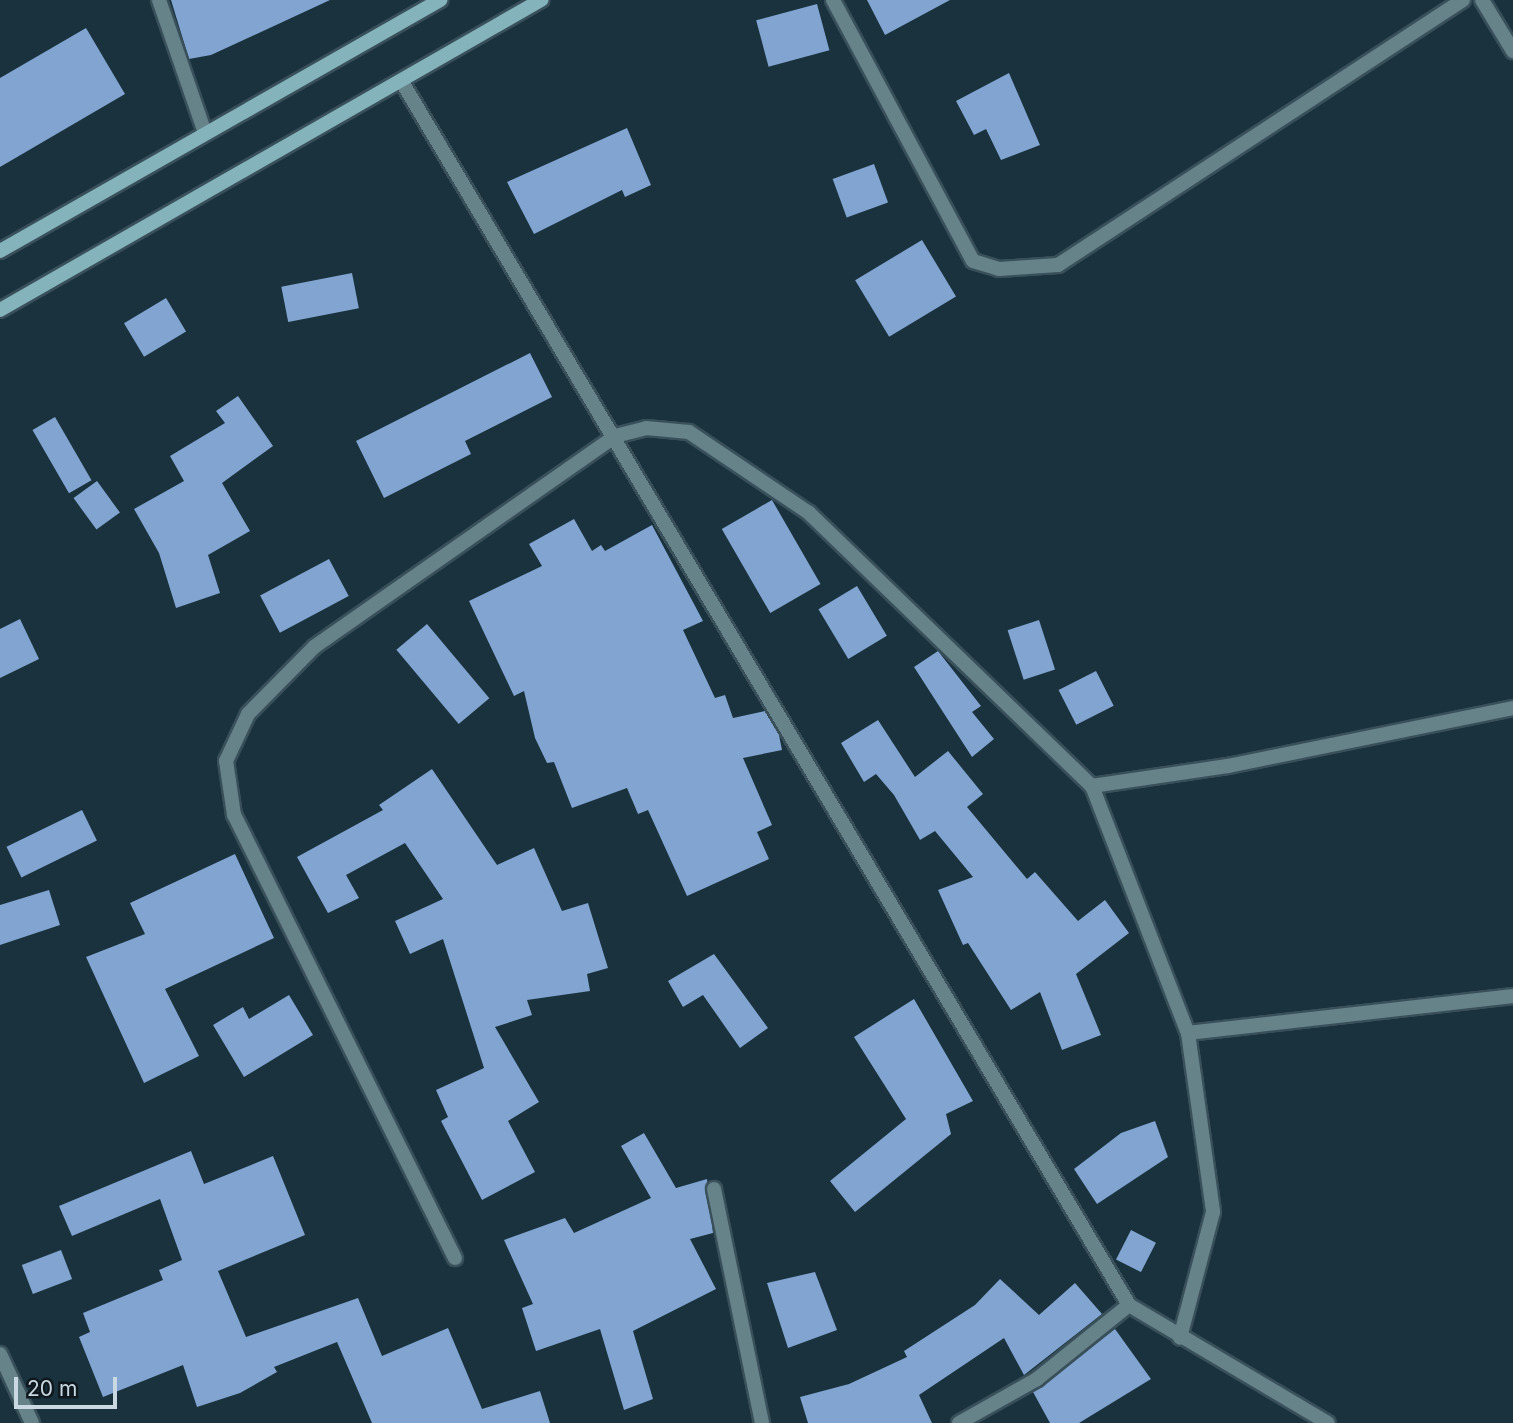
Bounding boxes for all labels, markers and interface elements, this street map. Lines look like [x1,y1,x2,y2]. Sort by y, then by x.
scale bar [18,1364,121,1408]
text: 20 m [27,1376,77,1401]

